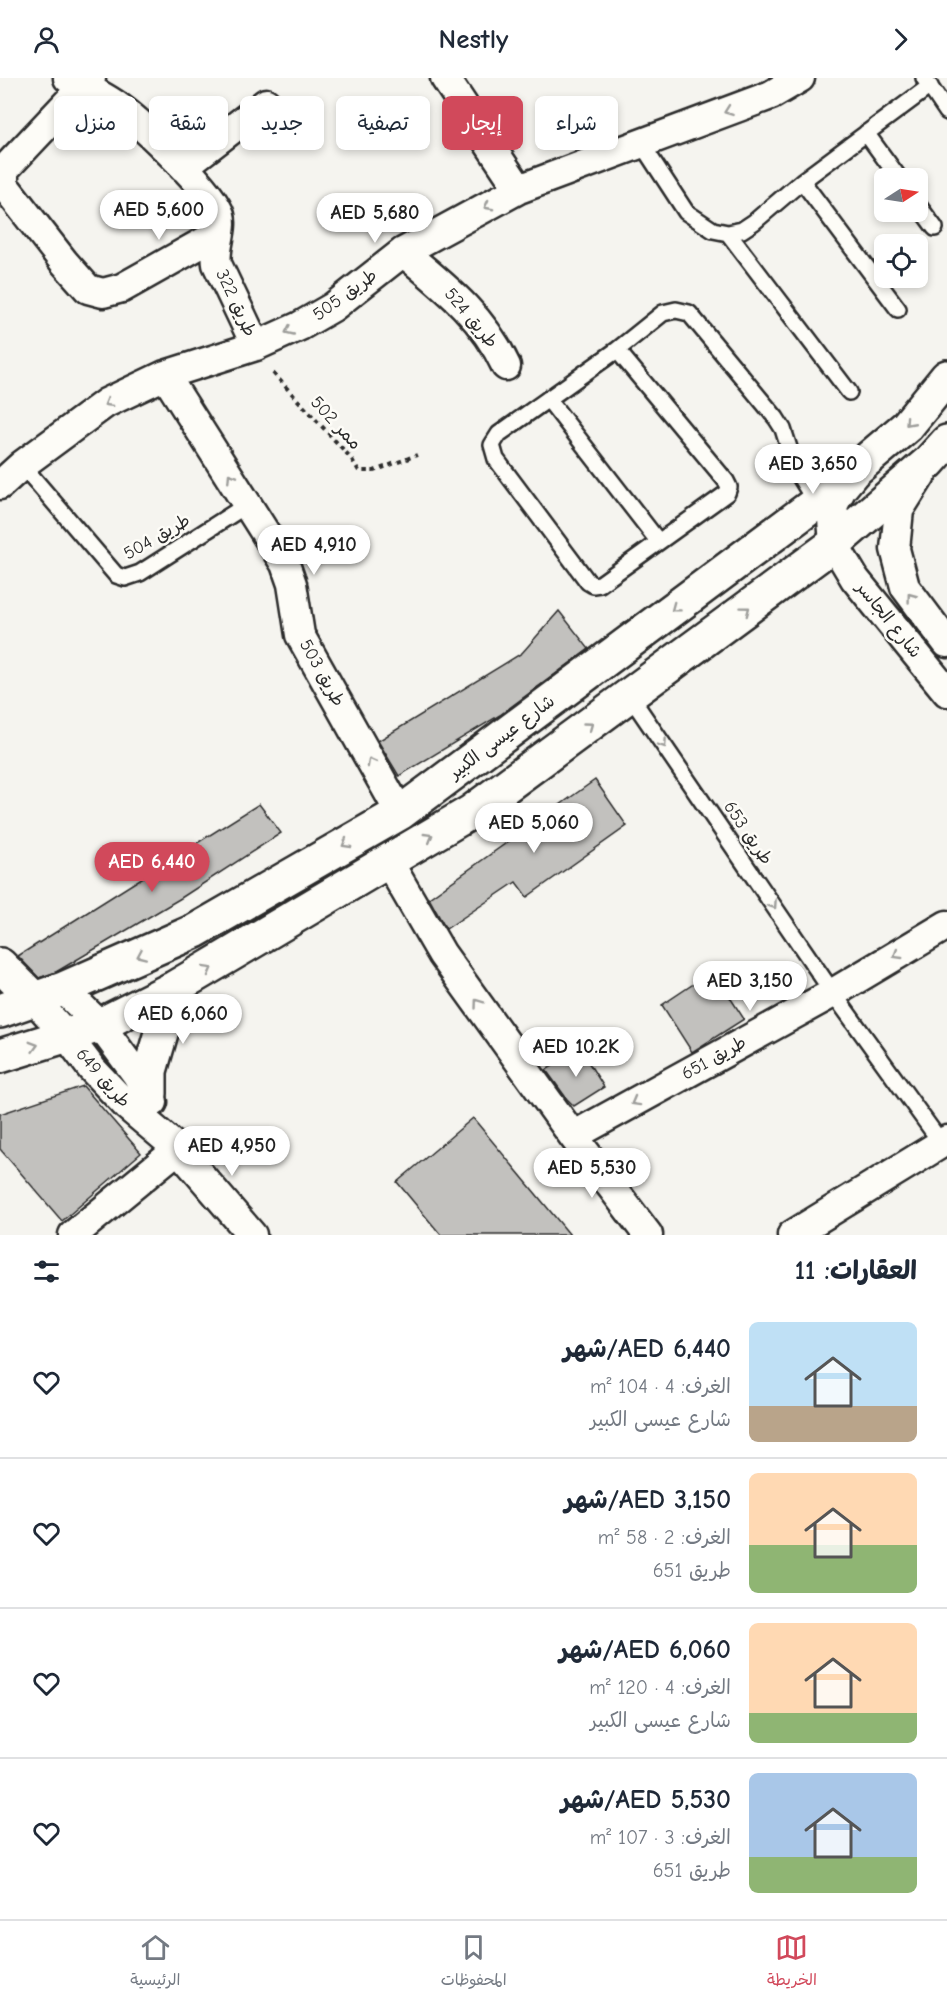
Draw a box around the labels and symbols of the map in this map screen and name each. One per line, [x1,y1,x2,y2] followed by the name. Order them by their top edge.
[723,104,734,116] one-way arrow
[874,168,928,222] north arrow
[90,190,228,241] pin: AED 5,600
[306,193,444,244] pin: AED 5,680
[484,199,495,210] one-way arrow
[309,265,381,325] street label: طريق 505
[211,266,261,340] street label: طريق 322
[440,284,502,352] street label: طريق 524
[284,324,295,336] one-way arrow
[306,392,366,454] street label: ممر 502
[104,396,114,407] one-way arrow
[906,415,917,426] one-way arrow
[744,444,882,495] pin: AED 3,650
[226,473,238,483] one-way arrow
[120,510,194,564] street label: طريق 504
[245,525,383,576] pin: AED 4,910
[850,576,926,663] street label: شارع الجاسر
[908,592,919,603] one-way arrow
[670,601,681,612] one-way arrow
[740,606,751,617] one-way arrow
[295,636,349,710] street label: طريق 503
[444,691,559,785] street label: شارع عيسى الكبير
[583,722,594,733] one-way arrow
[656,738,667,749] one-way arrow
[367,758,378,768] one-way arrow
[719,797,777,869] street label: طريق 653
[465,803,603,854] pin: AED 5,060
[423,832,433,844] one-way arrow
[342,837,352,848] one-way arrow
[83,842,221,893] pin: AED 6,440
[766,899,777,910] one-way arrow
[137,947,148,959] one-way arrow
[893,947,903,959] one-way arrow
[681,961,819,1012] pin: AED 3,150
[202,966,212,977] one-way arrow
[114,994,252,1045] pin: AED 6,060
[474,999,485,1010] one-way arrow
[507,1027,645,1078] pin: AED 10.2K
[678,1032,750,1084] street label: طريق 651
[28,1041,39,1053] one-way arrow
[72,1044,134,1112] street label: طريق 649
[631,1095,641,1106] one-way arrow
[163,1126,301,1177] pin: AED 4,950
[523,1148,661,1199] pin: AED 5,530

